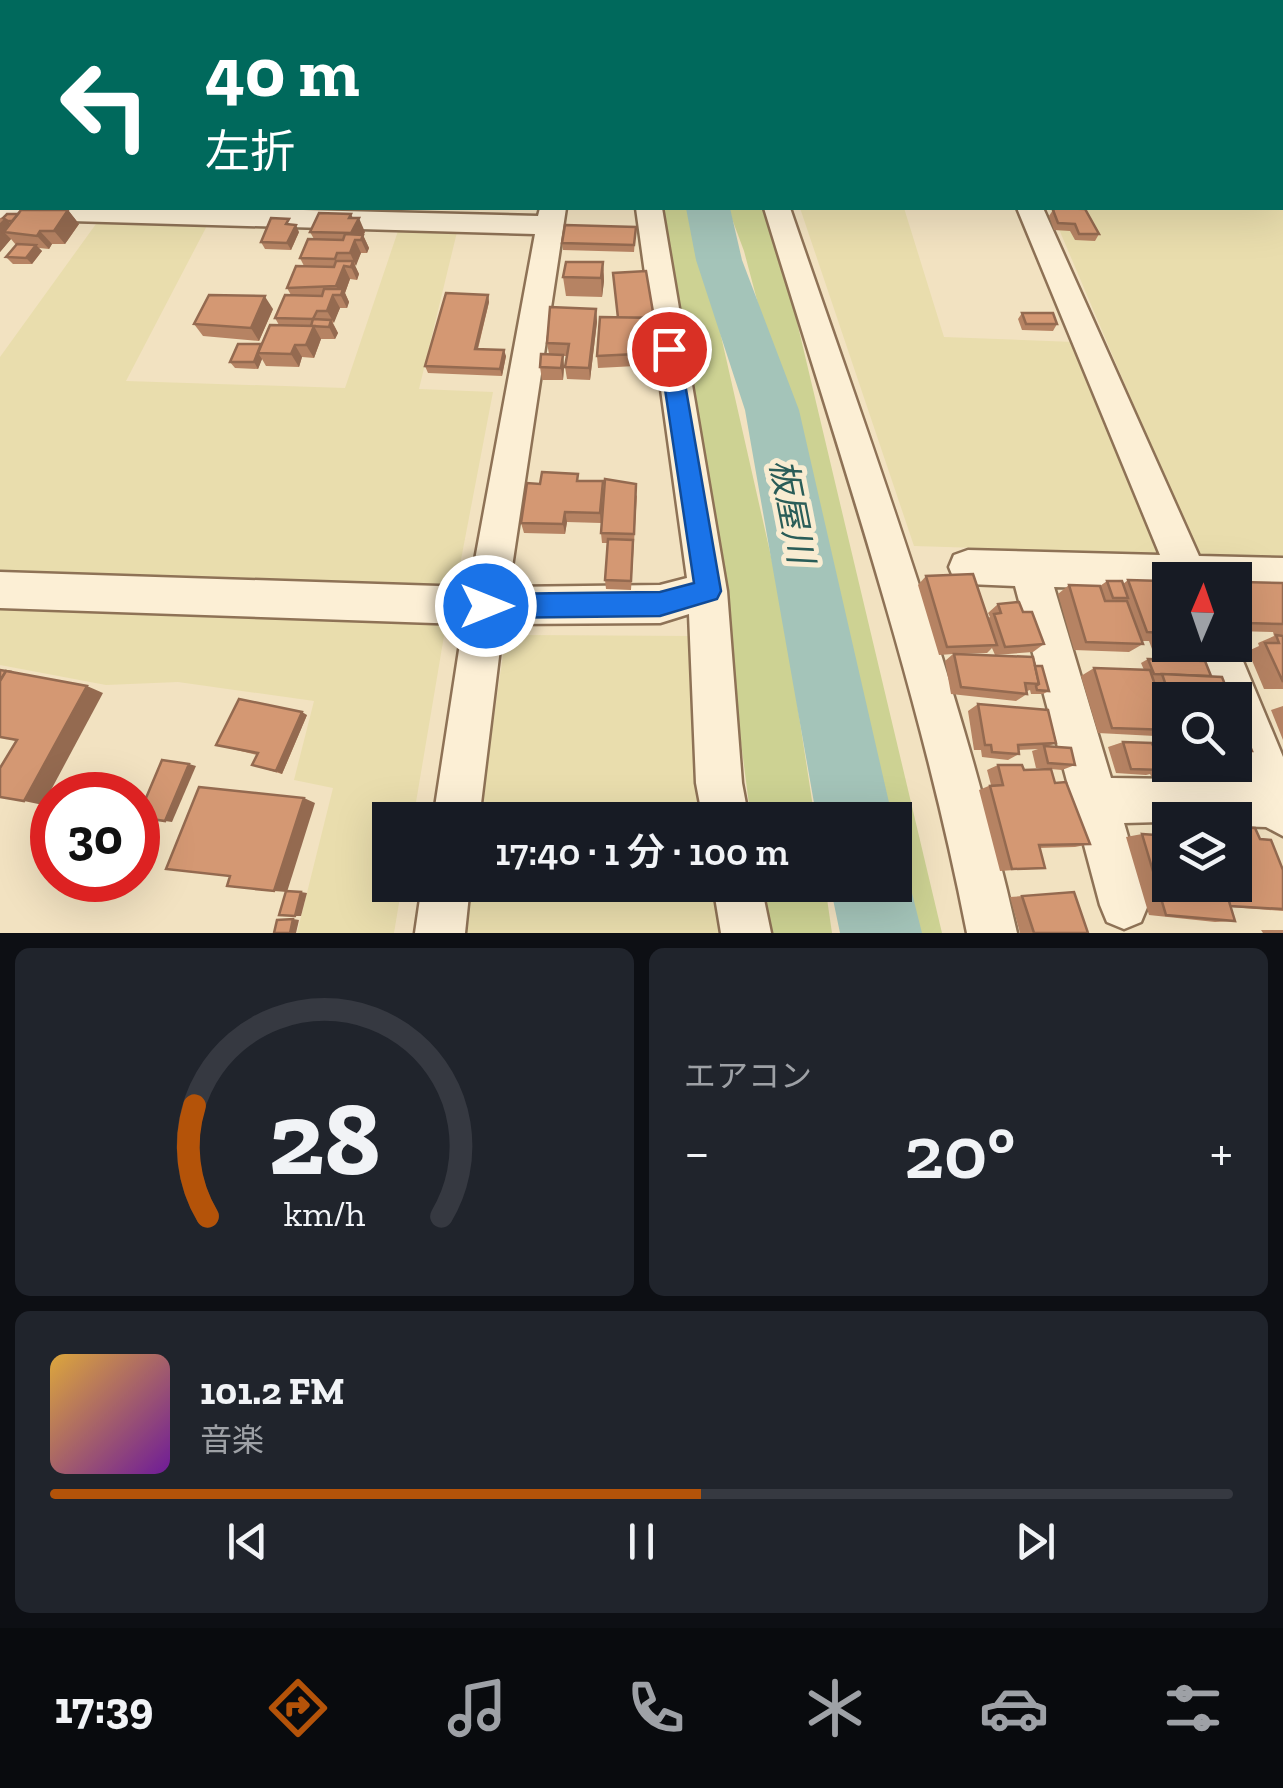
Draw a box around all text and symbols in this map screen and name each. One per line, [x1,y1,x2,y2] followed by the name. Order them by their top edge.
[205,30,360,114] text: 40 m
[40,40,170,170] icon: left
[205,125,295,179] text: 左折
[627,307,712,392] pin
[642,322,697,377] icon: arrive
[761,455,823,570] water label: 板屋川
[434,554,538,658] position arrow
[1152,562,1252,662] north arrow
[1152,562,1252,902] map controls
[1152,682,1252,782] button: search
[30,772,160,902] speed limit sign: 30
[1152,802,1252,902] button: layers
[495,829,789,875] text: 17:40 · 1 分 · 100 m
[684,1057,812,1095] text: エアコン
[269,1076,380,1201] text: 28
[904,1107,1015,1197] text: 20°
[684,1119,710,1185] text: −
[1210,1119,1233,1185] text: +
[284,1192,365,1235] text: km/h
[200,1368,345,1414] text: 101.2 FM
[200,1421,264,1459] text: 音楽
[220,1514,275,1569] icon: previous
[614,1514,669,1569] icon: pause
[1008,1514,1063,1569] icon: next
[263,1673,333,1743] icon: directions
[442,1673,512,1743] icon: music
[621,1673,691,1743] icon: phone
[800,1673,870,1743] icon: climate
[979,1673,1049,1743] icon: car
[1158,1673,1228,1743] icon: filters
[55,1681,153,1735] text: 17:39

